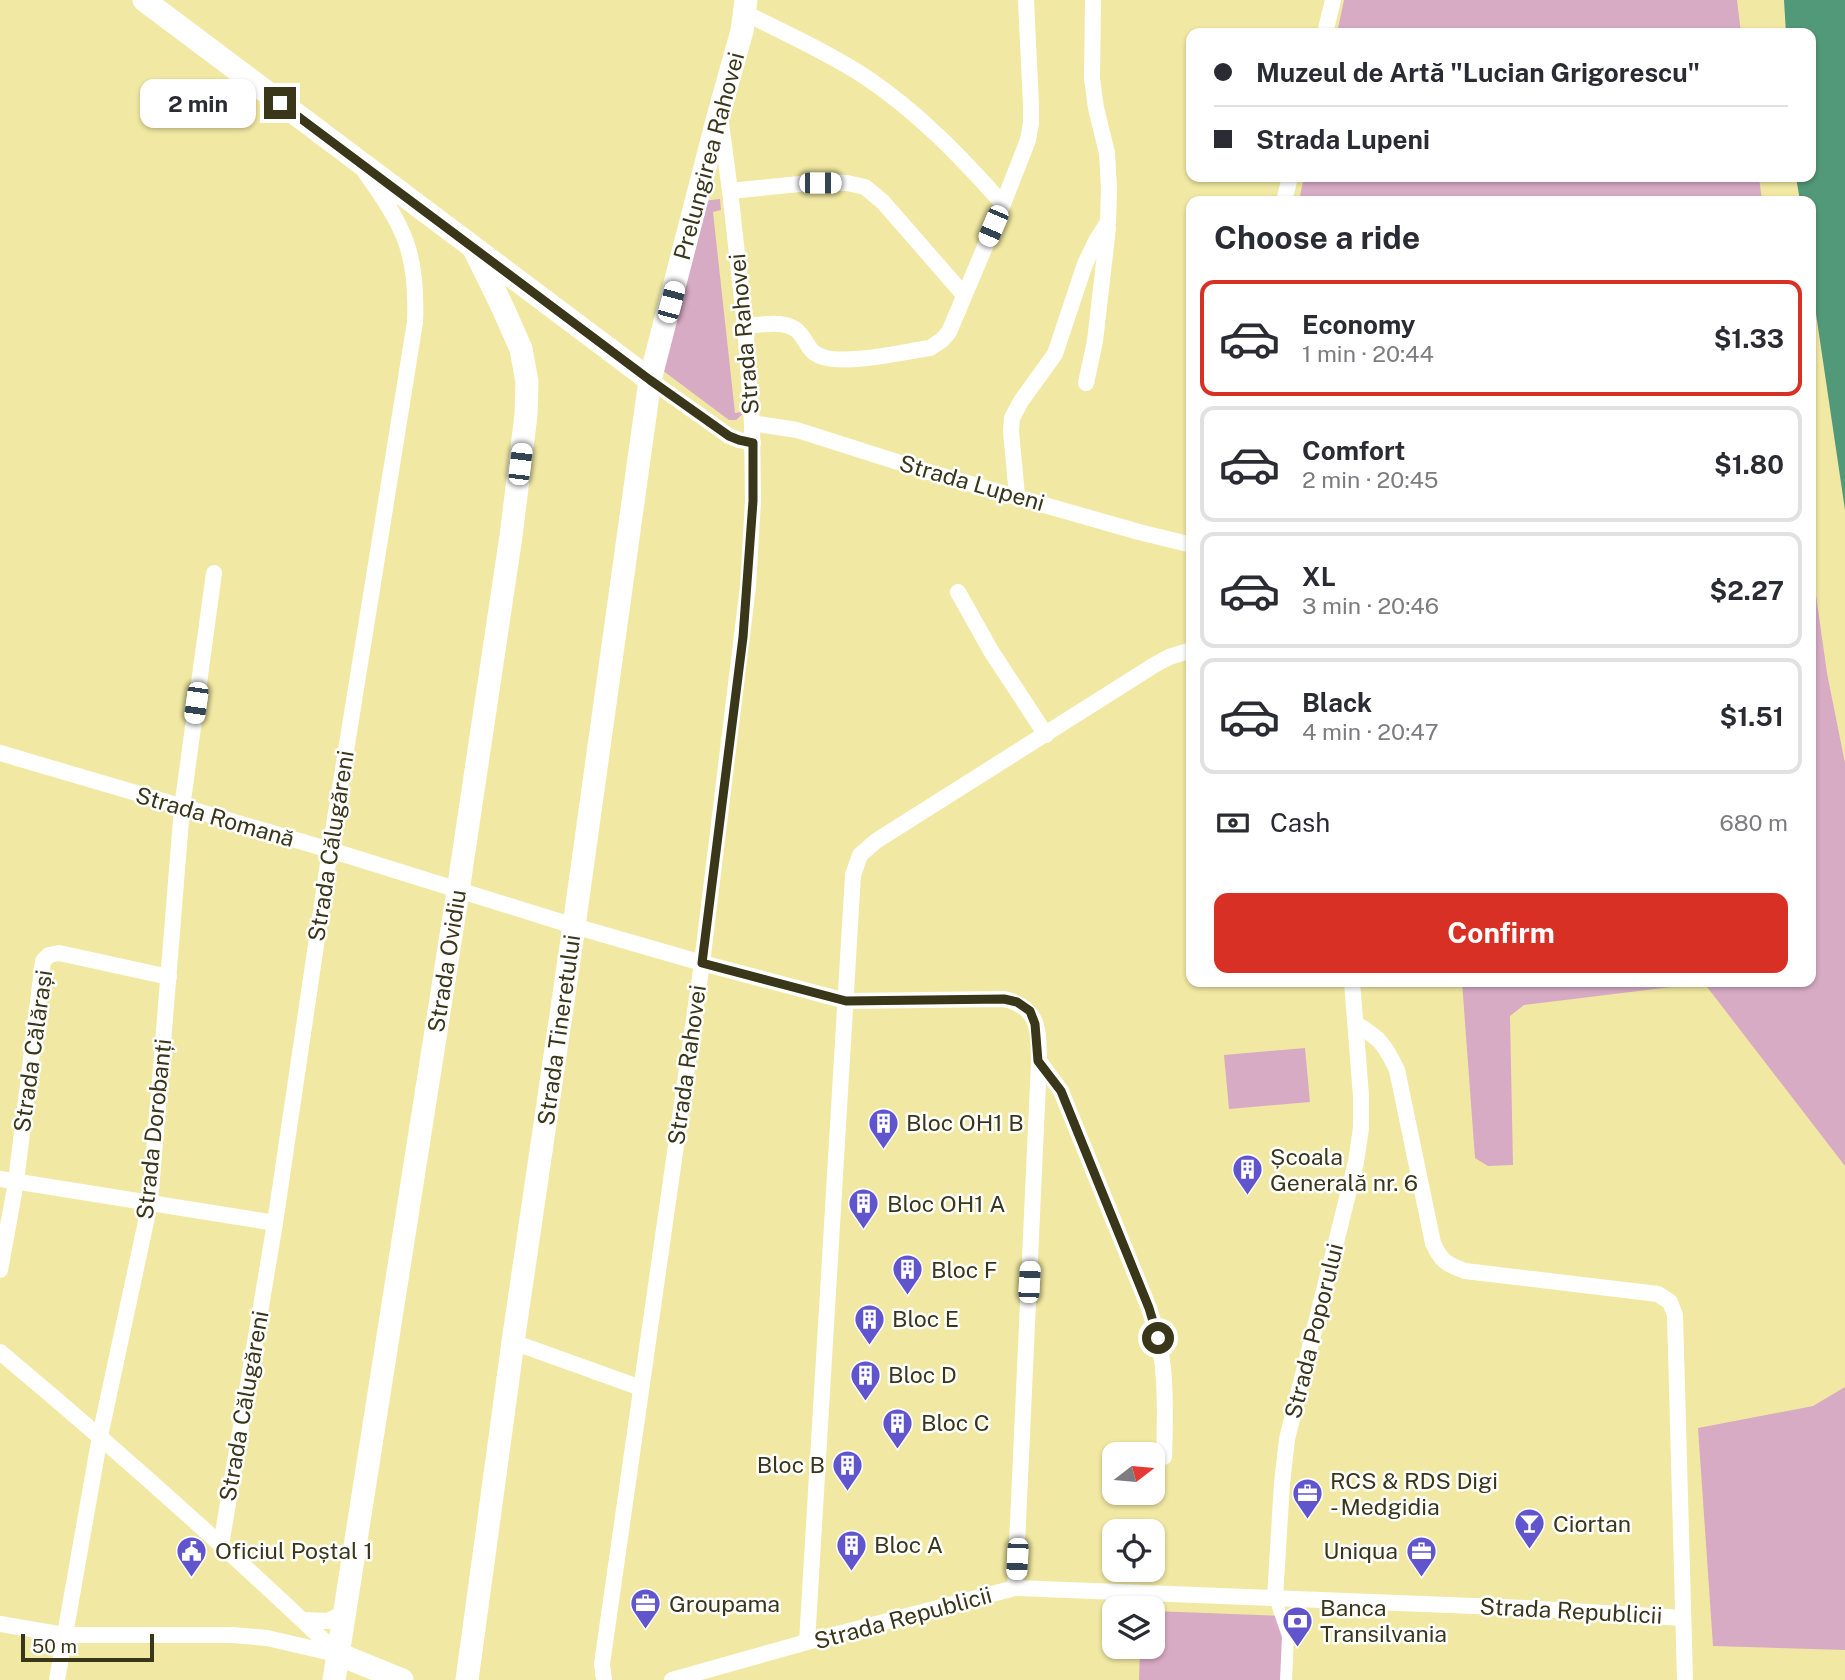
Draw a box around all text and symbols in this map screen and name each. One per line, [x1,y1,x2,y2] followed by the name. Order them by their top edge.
[668,49,749,263] street label: Prelungirea Rahovei
[1256,57,1700,88] text: Muzeul de Artă "Lucian Grigorescu"
[140,78,256,128] callout: 2 min
[264,87,296,119] route end
[168,90,228,117] text: 2 min
[1256,124,1430,155] text: Strada Lupeni
[800,173,842,194] car
[976,203,1011,249] car
[1214,219,1420,256] text: Choose a ride
[723,252,764,416] street label: Strada Rahovei
[656,279,687,325] car
[1218,307,1281,370] icon: car
[1302,309,1415,340] text: Economy
[1714,323,1784,354] text: $1.33
[1302,340,1434,367] text: 1 min · 20:44
[1218,433,1281,496] icon: car
[1302,435,1405,466] text: Comfort
[508,442,533,486] car
[896,449,1048,516] street label: Strada Lupeni
[1714,449,1784,480] text: $1.80
[1302,466,1438,493] text: 2 min · 20:45
[1218,559,1281,622] icon: car
[1302,561,1336,592] text: XL
[1709,575,1784,606] text: $2.27
[1302,592,1439,619] text: 3 min · 20:46
[183,681,210,725] car
[1218,685,1281,748] icon: car
[1302,687,1372,718] text: Black
[1719,701,1784,732] text: $1.51
[1302,718,1438,745] text: 4 min · 20:47
[302,748,359,943] street label: Strada Călugăreni
[133,781,298,852] street label: Strada Romană
[1214,804,1252,842] icon: cash
[1270,807,1330,838] text: Cash
[1720,809,1788,836] text: 680 m
[422,888,471,1034] street label: Strada Ovidiu
[1214,893,1788,973] button: Confirm
[532,933,585,1127] street label: Strada Tineretului
[8,968,57,1134] street label: Strada Călărași
[662,983,711,1147] street label: Strada Rahovei
[131,1037,176,1221] street label: Strada Dorobanți
[866,1106,900,1150] building icon: Bloc OH1 B
[906,1109,1024,1136] place label: Bloc OH1 B
[1270,1143,1418,1196] place label: Școala Generală nr. 6
[1230,1153,1264,1197] building icon: Școala Generală nr. 6
[847,1187,881,1231] building icon: Bloc OH1 A
[887,1190,1006,1217] place label: Bloc OH1 A
[1279,1240,1348,1421] street label: Strada Poporului
[891,1253,925,1297] building icon: Bloc F
[931,1256,997,1283] place label: Bloc F
[1018,1260,1041,1304] car
[852,1302,886,1346] building icon: Bloc E
[892,1305,959,1332] place label: Bloc E
[213,1309,274,1503] street label: Strada Călugăreni
[1142,1322,1174,1354] route start
[848,1358,882,1402] building icon: Bloc D
[888,1361,957,1388] place label: Bloc D
[881,1406,915,1450] building icon: Bloc C
[921,1409,990,1436] place label: Bloc C
[1102,1442,1166,1505] north arrow
[1102,1442,1165,1659] map controls
[831,1448,865,1492] building icon: Bloc B
[757,1451,825,1478] place label: Bloc B
[1330,1467,1498,1520] place label: RCS & RDS Digi - Medgidia
[1290,1477,1324,1521] office icon: RCS & RDS Digi - Medgidia
[1513,1507,1547,1551] bar icon: Ciortan
[1553,1510,1631,1537] place label: Ciortan
[1102,1519,1165,1582] button: locate
[834,1528,868,1572] building icon: Bloc A
[874,1531,943,1558] place label: Bloc A
[175,1534,209,1578] public building icon: Oficiul Poștal 1
[1404,1534,1438,1578] office icon: Uniqua
[215,1537,373,1564] place label: Oficiul Poștal 1
[1006,1537,1029,1581] car
[1323,1537,1398,1564] place label: Uniqua
[811,1581,995,1654] street label: Strada Republicii
[629,1587,663,1631] office icon: Groupama
[669,1590,780,1617] place label: Groupama
[1479,1592,1663,1629] street label: Strada Republicii
[1320,1594,1447,1647] place label: Banca Transilvania
[1102,1596,1165,1659] button: layers
[1280,1604,1314,1648] bank icon: Banca Transilvania
[21,1631,154,1663] scale bar
[32,1635,77,1657] text: 50 m

